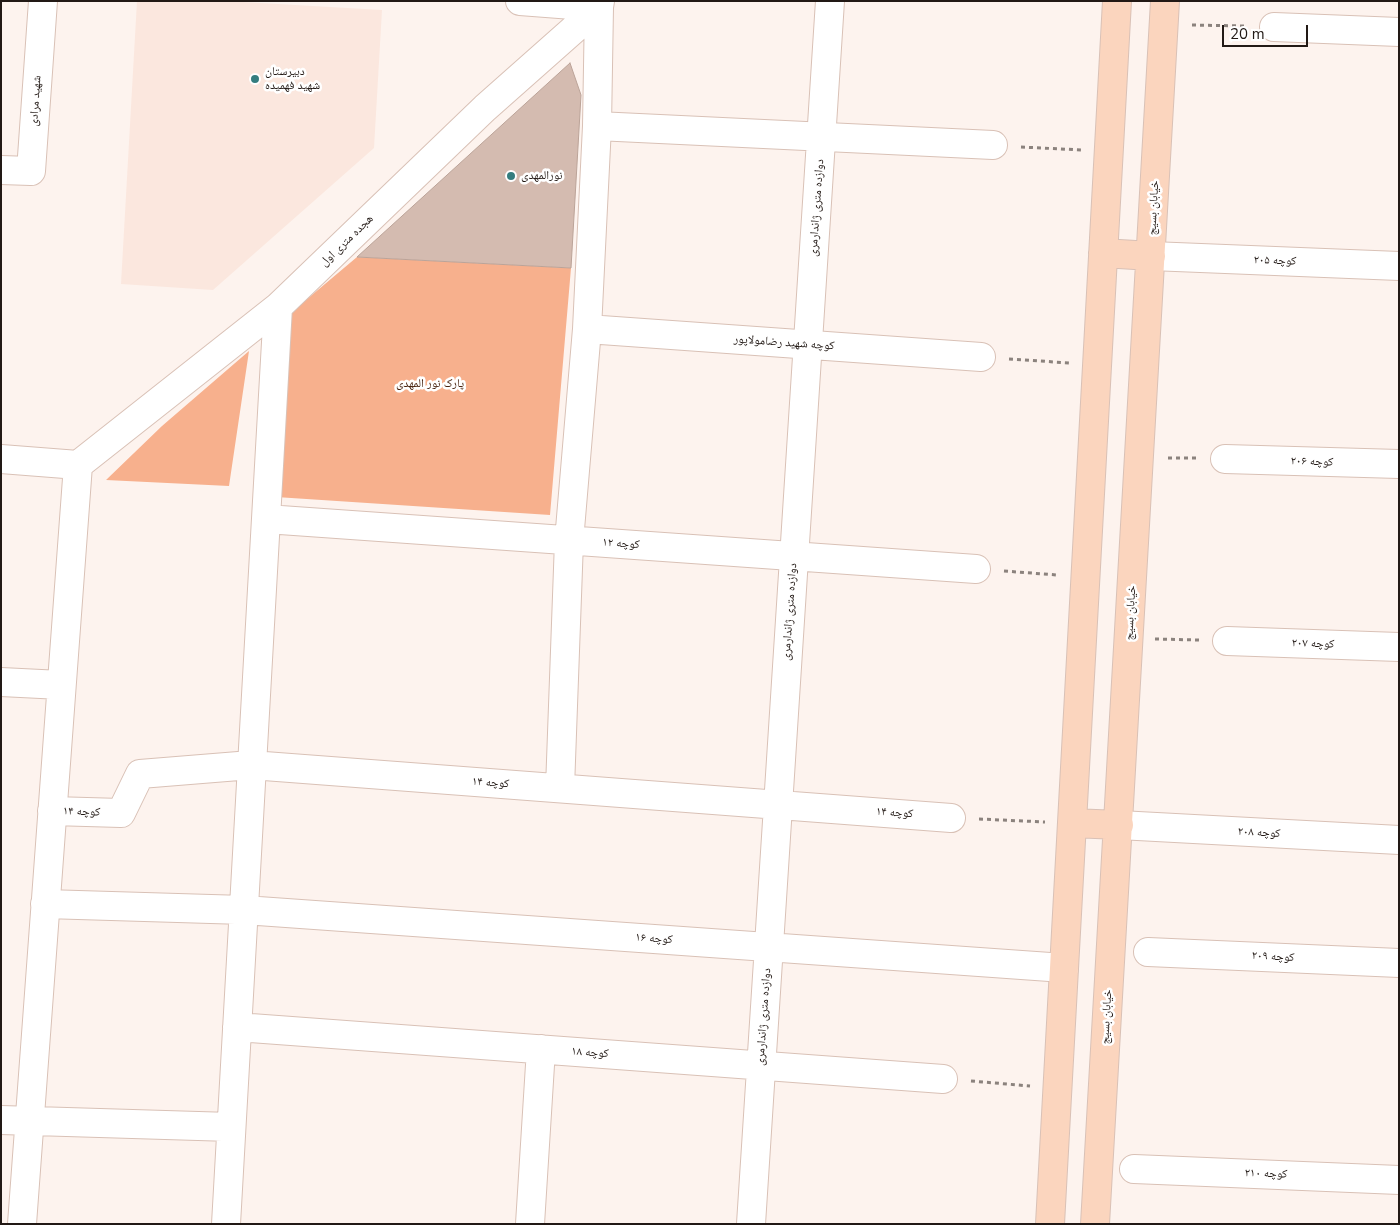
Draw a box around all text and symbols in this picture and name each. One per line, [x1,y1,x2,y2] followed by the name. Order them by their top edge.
[1225,15,1311,47] scale bar
[1230,24,1265,44] text: 20 m
[265,65,320,93] place label: دبیرستان شهید فهمیده
[249,73,261,85] marker: دبیرستان شهید فهمیده
[27,75,45,127] street label: شهید مرادی
[806,159,828,257] street label: دوازده متری ژاندارمری
[521,169,563,183] place label: نورالمهدی
[505,170,517,182] marker: نورالمهدی
[1145,180,1163,236] street label: خیابان بسیج
[317,212,377,270] street label: هجده متری اول
[1253,253,1297,269] street label: ۲۰۵ کوچه
[733,332,835,354] street label: کوچه شهید رضامولاپور
[396,377,464,391] park label: پارک نور المهدی
[1290,454,1334,470] street label: ۲۰۶ کوچه
[602,536,640,552] street label: ۱۲ کوچه
[779,563,801,661] street label: دوازده متری ژاندارمری
[1122,585,1140,641] street label: خیابان بسیج
[1291,636,1335,652] street label: ۲۰۷ کوچه
[468,774,510,792] street label: ‍‍ ۱۴ کوچه
[59,804,101,820] street label: ‍‍ ۱۴ کوچه
[872,804,914,822] street label: ‍‍ ۱۴ کوچه
[1237,825,1281,841] street label: ۲۰۸ کوچه
[635,931,673,947] street label: ۱۶ کوچه
[1251,949,1295,965] street label: ۲۰۹ کوچه
[753,968,775,1066] street label: دوازده متری ژاندارمری
[1098,989,1116,1045] street label: خیابان بسیج
[571,1045,609,1061] street label: ۱۸ کوچه
[1244,1166,1288,1182] street label: ۲۱۰ کوچه

